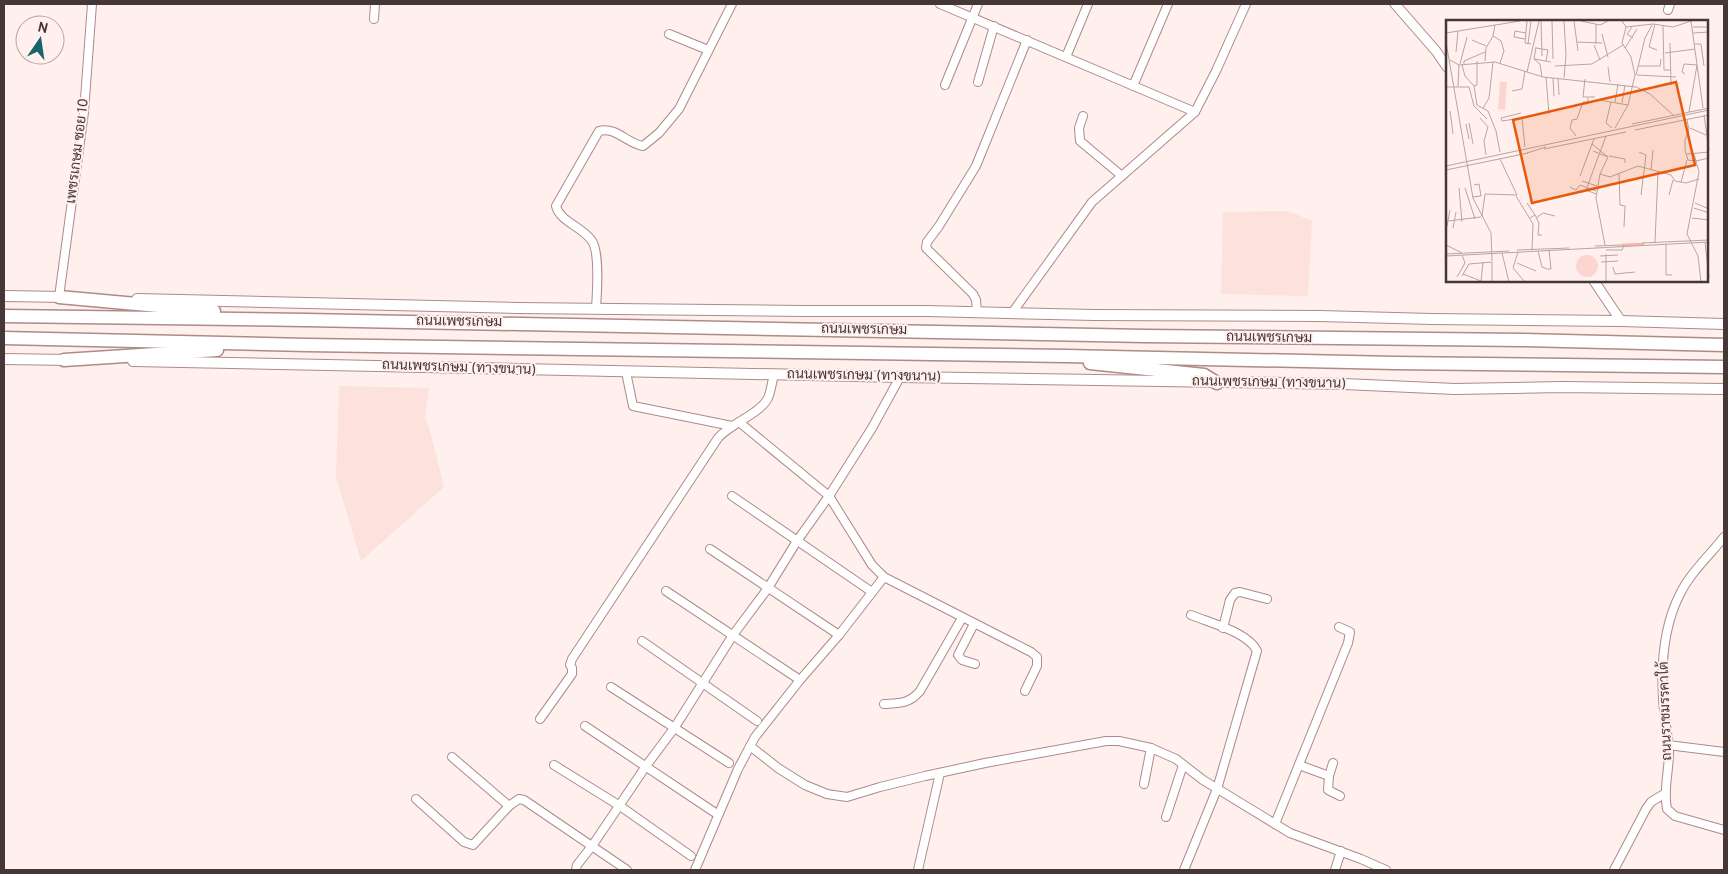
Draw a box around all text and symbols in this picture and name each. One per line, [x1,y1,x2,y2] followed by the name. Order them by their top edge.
[15,15,65,65] north arrow
[36,19,49,38] text: N
[1446,20,1708,282] inset map
[63,97,93,205] street label: เพชรเกษม ซอย 10
[416,313,502,331] street label: ถนนเพชรเกษม
[821,321,907,339] street label: ถนนเพชรเกษม
[1226,329,1312,347] street label: ถนนเพชรเกษม
[382,357,536,379] street label: ถนนเพชรเกษม (ทางขนาน)
[787,366,941,386] street label: ถนนเพชรเกษม (ทางขนาน)
[1192,373,1346,393] street label: ถนนเพชรเกษม (ทางขนาน)
[1654,660,1676,761] street label: ถนนราชมรรคาใต้

